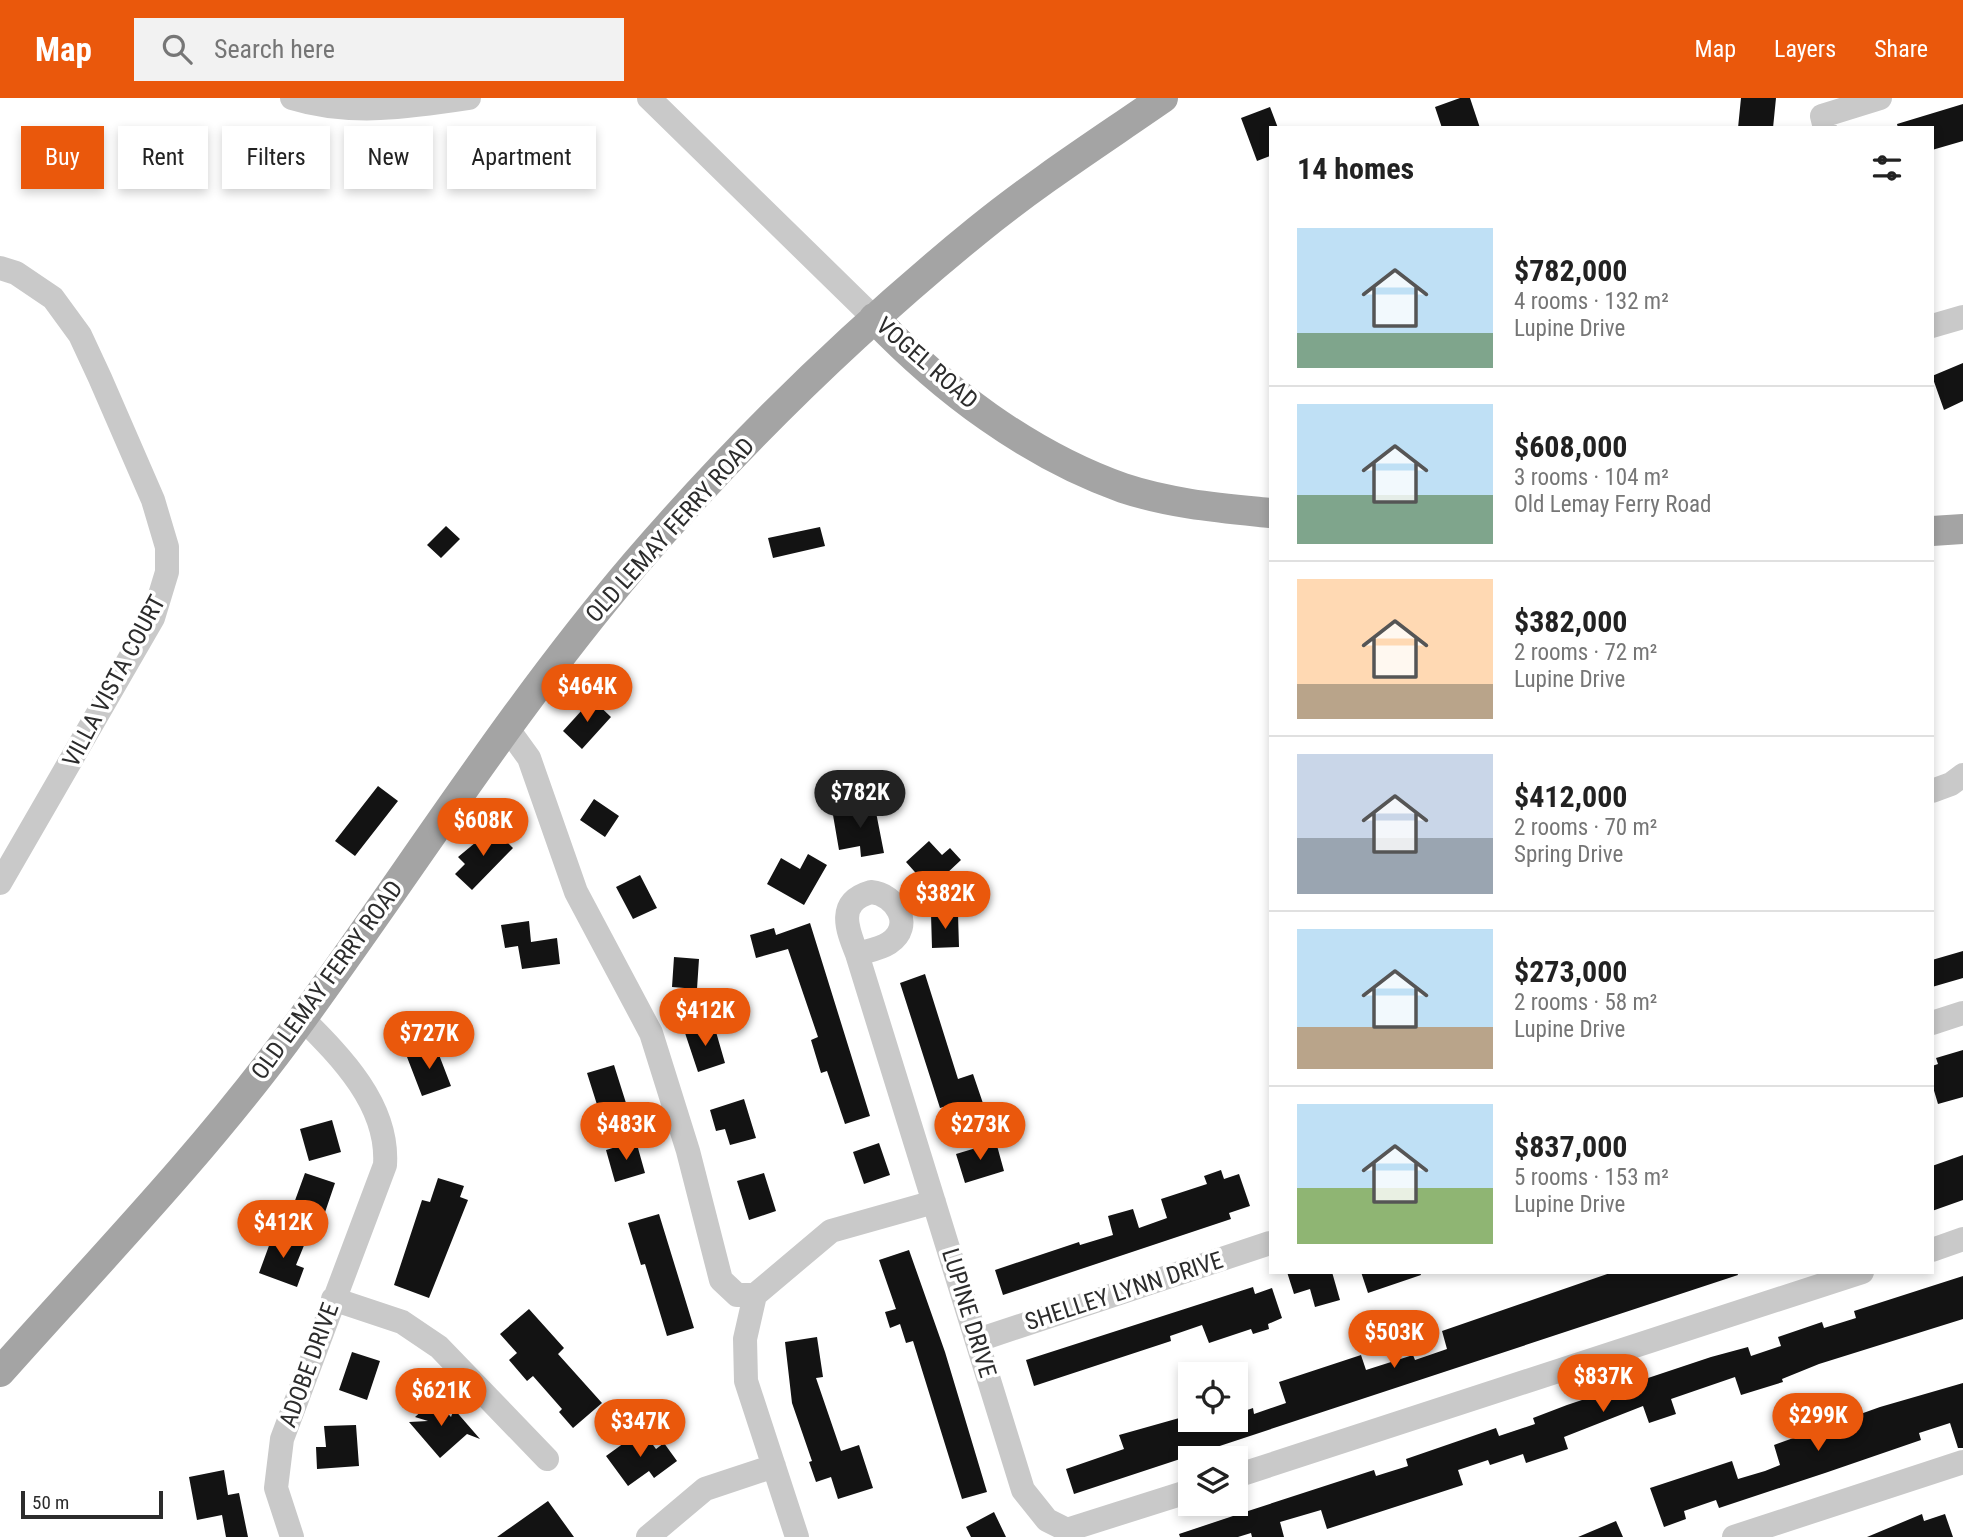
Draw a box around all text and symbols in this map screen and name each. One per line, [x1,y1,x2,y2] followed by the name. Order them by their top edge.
[134,18,624,81] search box
[35,30,92,69] text: Map
[158,30,196,68] icon: search
[214,34,335,64] text: Search here
[1695,35,1736,63] text: Map
[1774,35,1836,63] text: Layers
[1874,35,1928,63] text: Share
[21,126,104,189] chip: Buy
[118,126,208,189] chip: Rent
[222,126,330,189] chip: Filters
[344,126,433,189] chip: New
[447,126,596,189] chip: Apartment
[1868,149,1906,187] icon: filters
[1297,151,1414,186] text: 14 homes
[1514,253,1627,288] text: $782,000
[1353,256,1437,340] icon: home
[1514,288,1669,315] text: 4 rooms · 132 m²
[871,311,983,415] street label: VOGEL ROAD
[1514,315,1625,342] text: Lupine Drive
[1514,429,1627,464] text: $608,000
[580,432,760,628] street label: OLD LEMAY FERRY ROAD
[1353,432,1437,516] icon: home
[1514,464,1669,491] text: 3 rooms · 104 m²
[1514,491,1711,518] text: Old Lemay Ferry Road
[57,590,171,772] street label: VILLA VISTA COURT
[1514,604,1627,639] text: $382,000
[1353,607,1437,691] icon: home
[1514,639,1657,666] text: 2 rooms · 72 m²
[538,664,636,724] pin: $464K
[1514,666,1625,693] text: Lupine Drive
[557,673,617,700] text: $464K
[811,770,909,830] pin: $782K
[830,779,890,806] text: $782K
[1514,779,1627,814] text: $412,000
[1353,782,1437,866] icon: home
[434,798,532,858] pin: $608K
[453,807,513,834] text: $608K
[1514,814,1657,841] text: 2 rooms · 70 m²
[1514,841,1623,868] text: Spring Drive
[896,872,994,931] pin: $382K
[246,875,408,1085] street label: OLD LEMAY FERRY ROAD
[915,880,975,907] text: $382K
[1514,954,1627,989] text: $273,000
[1353,957,1437,1041] icon: home
[656,988,754,1048] pin: $412K
[1514,989,1657,1016] text: 2 rooms · 58 m²
[675,997,735,1024] text: $412K
[380,1012,478,1071] pin: $727K
[1514,1016,1625,1043] text: Lupine Drive
[399,1020,459,1047] text: $727K
[577,1102,675,1162] pin: $483K
[931,1102,1029,1162] pin: $273K
[596,1111,656,1138] text: $483K
[950,1111,1010,1138] text: $273K
[1514,1129,1627,1164] text: $837,000
[1353,1132,1437,1216] icon: home
[1514,1164,1669,1191] text: 5 rooms · 153 m²
[1514,1191,1625,1218] text: Lupine Drive
[234,1200,332,1260] pin: $412K
[253,1209,313,1236] text: $412K
[936,1245,1002,1381] street label: LUPINE DRIVE
[1022,1246,1227,1336] street label: SHELLEY LYNN DRIVE
[274,1299,344,1431] street label: ADOBE DRIVE
[1345,1310,1443,1370] pin: $503K
[1364,1319,1424,1346] text: $503K
[1554,1354,1652,1414] pin: $837K
[1178,1362,1248,1516] map controls
[1178,1362,1248,1432] button: locate
[1573,1363,1633,1390] text: $837K
[392,1368,490,1428] pin: $621K
[411,1377,471,1404] text: $621K
[1769,1394,1867,1453] pin: $299K
[591,1400,689,1459] pin: $347K
[1788,1402,1848,1429] text: $299K
[610,1408,670,1435] text: $347K
[1178,1446,1248,1516] button: layers
[21,1488,163,1520] scale bar
[32,1491,69,1514] text: 50 m

